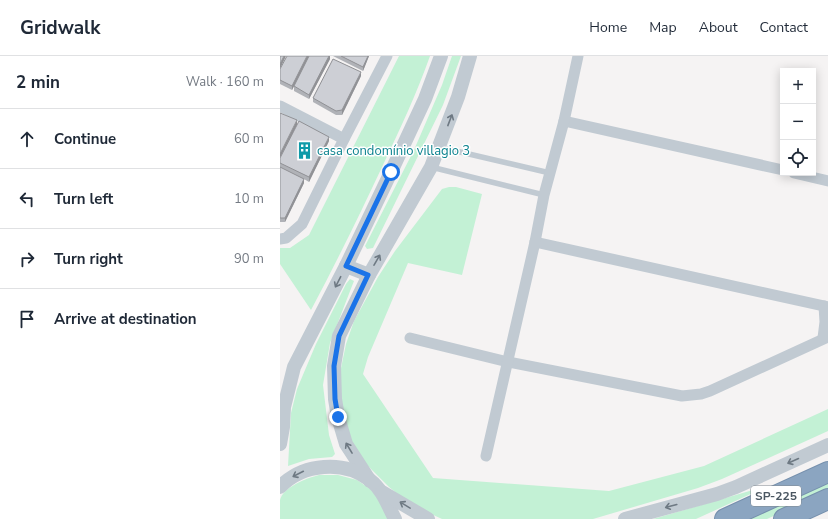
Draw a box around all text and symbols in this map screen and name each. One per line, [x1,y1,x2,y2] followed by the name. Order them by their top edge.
[20,15,100,41] text: Gridwalk
[589,18,627,37] text: Home
[649,18,677,37] text: Map
[699,18,738,37] text: About
[760,18,808,37] text: Contact
[780,68,816,176] map controls
[780,68,816,104] button: +
[16,71,60,94] text: 2 min
[186,73,264,91] text: Walk · 160 m
[780,104,816,140] button: −
[446,114,454,126] one-way arrow
[16,128,38,150] icon: ahead
[54,129,116,149] text: Continue
[234,130,264,148] text: 60 m
[780,140,816,176] button: locate
[294,141,314,161] building icon: casa condomínio villagio 3
[317,142,470,160] place label: casa condomínio villagio 3
[382,163,400,181] route start
[16,188,38,210] icon: left
[54,189,113,209] text: Turn left
[234,190,264,208] text: 10 m
[16,248,38,270] icon: right
[54,249,123,269] text: Turn right
[234,250,264,268] text: 90 m
[374,254,382,266] one-way arrow
[334,276,341,288] one-way arrow
[16,308,38,330] icon: arrive
[54,309,197,329] text: Arrive at destination
[329,408,347,426] route end
[345,442,353,454] one-way arrow
[787,458,799,466] one-way arrow
[292,471,304,479] one-way arrow
[751,486,801,506] road number: SP-225
[399,501,411,509] one-way arrow
[665,503,678,511] one-way arrow

